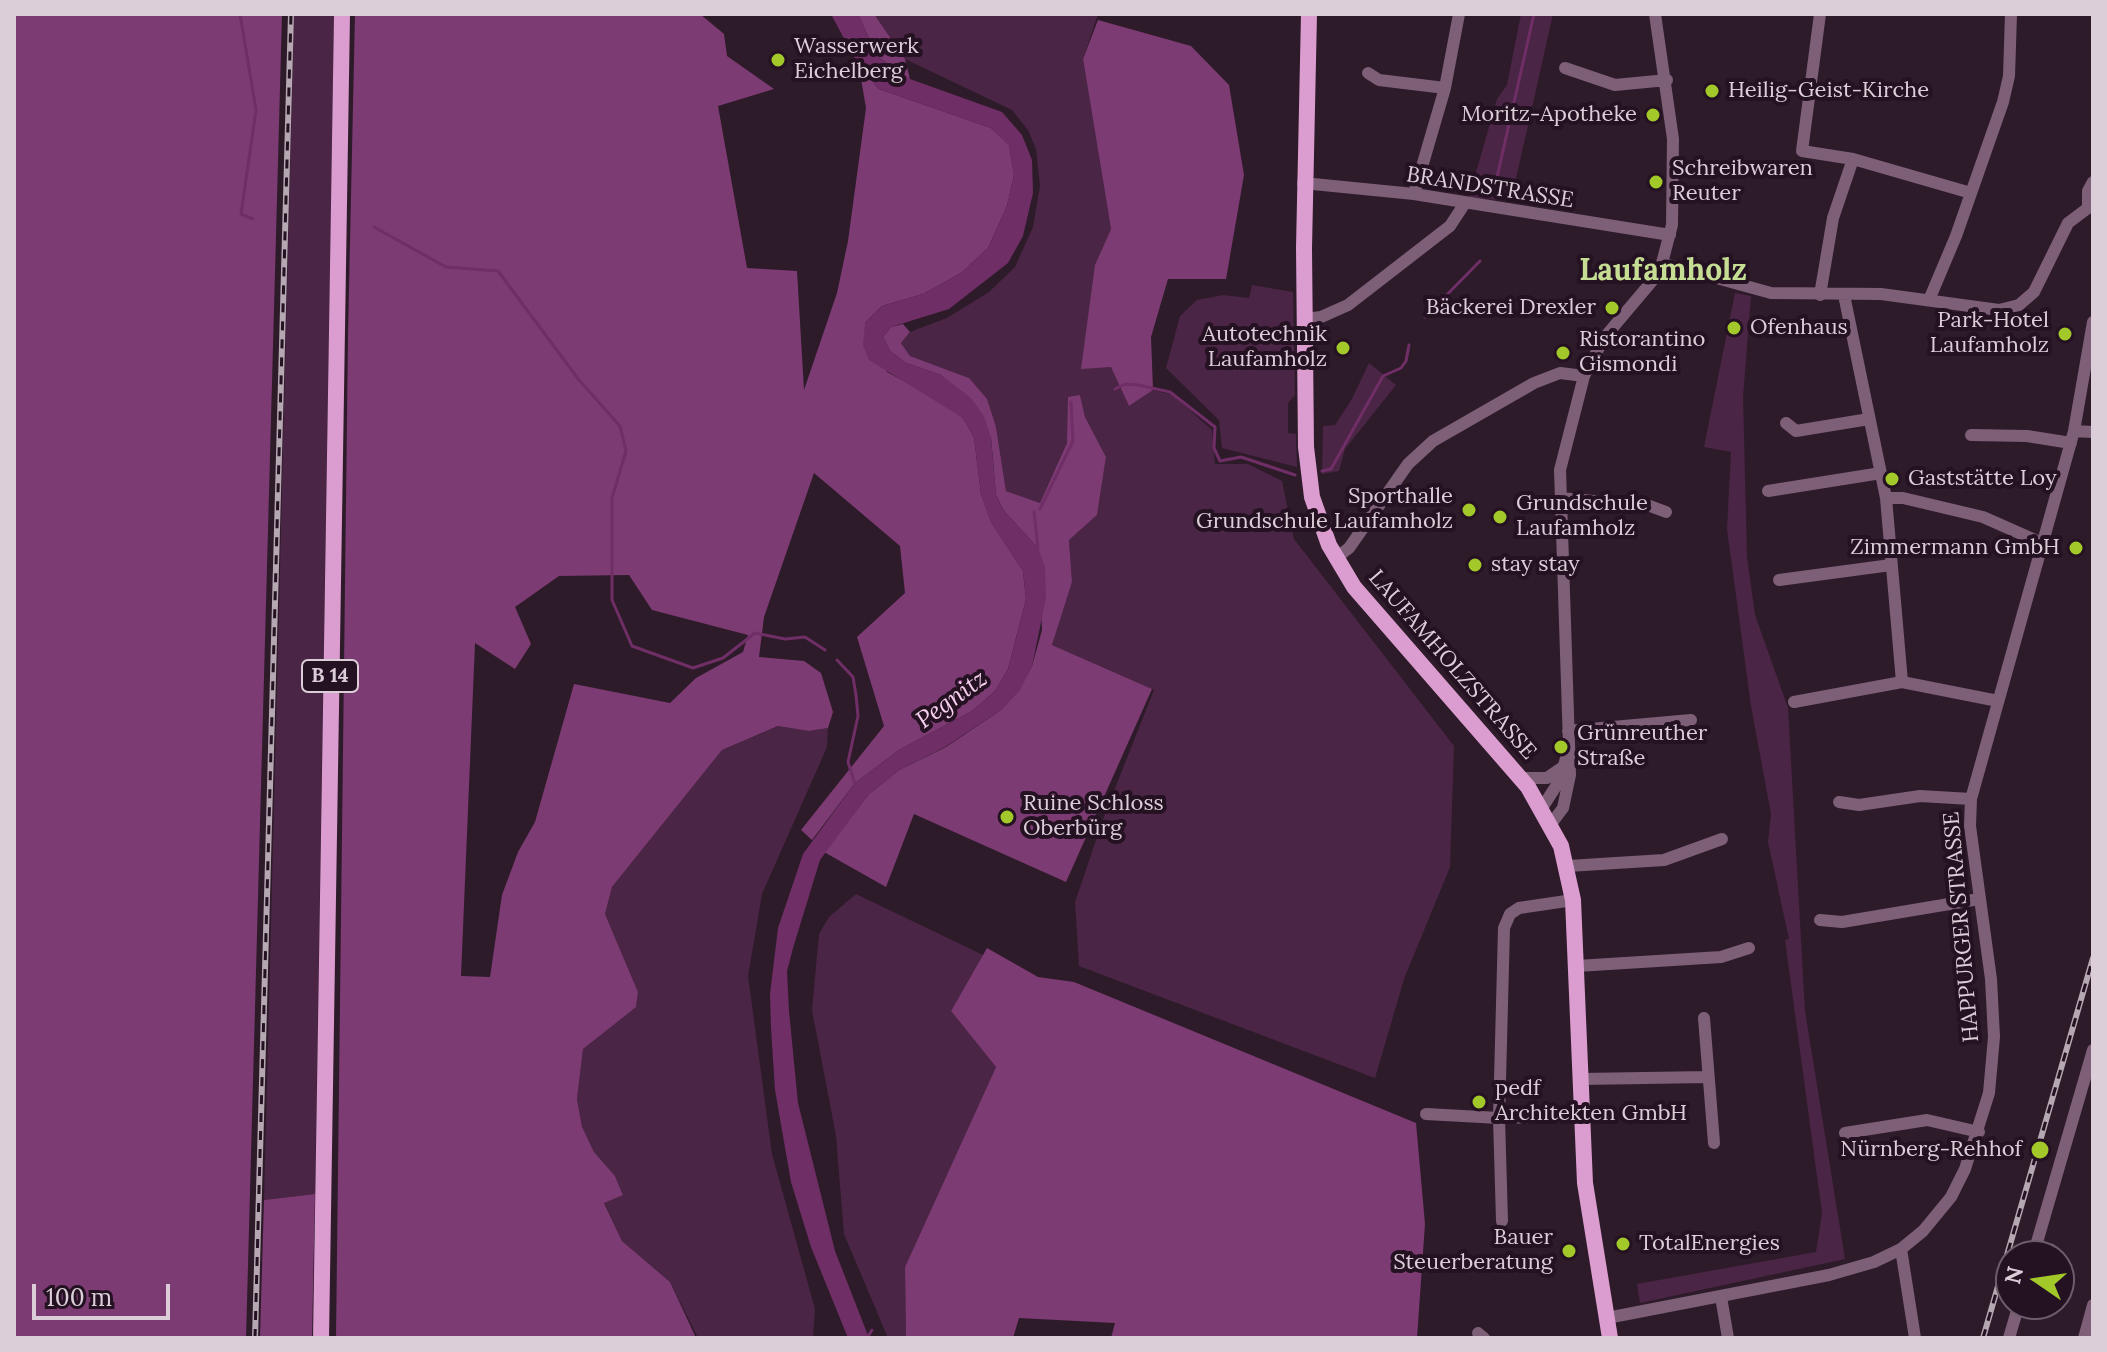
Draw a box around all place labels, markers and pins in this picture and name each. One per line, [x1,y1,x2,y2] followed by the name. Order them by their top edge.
[794,34,919,86] place label: Wasserwerk Eichelberg
[769,51,787,69] marker: Wasserwerk Eichelberg
[1728,78,1929,104] place label: Heilig-Geist-Kirche
[1703,82,1721,100] marker: Heilig-Geist-Kirche
[1461,102,1637,128] place label: Moritz-Apotheke
[1644,106,1662,124] marker: Moritz-Apotheke
[1672,156,1813,208] place label: Schreibwaren Reuter
[1647,173,1665,191] marker: Schreibwaren Reuter
[1426,295,1596,321] place label: Bäckerei Drexler
[1603,299,1621,317] marker: Bäckerei Drexler
[1930,308,2049,360] place label: Park-Hotel Laufamholz
[1750,315,1848,341] place label: Ofenhaus
[1725,319,1743,337] marker: Ofenhaus
[1202,322,1327,374] place label: Autotechnik Laufamholz
[2056,325,2074,343] marker: Park-Hotel Laufamholz
[1579,327,1705,378] place label: Ristorantino Gismondi
[1334,339,1352,357] marker: Autotechnik Laufamholz
[1554,344,1572,362] marker: Ristorantino Gismondi
[1908,466,2057,492] place label: Gaststätte Loy
[1883,470,1901,488] marker: Gaststätte Loy
[1196,484,1453,536] place label: Sporthalle Grundschule Laufamholz
[1516,491,1648,542] place label: Grundschule Laufamholz
[1460,501,1478,519] marker: Sporthalle Grundschule Laufamholz
[1491,508,1509,526] marker: Grundschule Laufamholz
[1850,535,2060,561] place label: Zimmermann GmbH
[2067,539,2085,557] marker: Zimmermann GmbH
[1491,552,1580,578] place label: stay stay
[1466,556,1484,574] marker: stay stay
[1577,721,1707,772] place label: Grünreuther Straße
[1552,738,1570,756] marker: Grünreuther Straße
[1023,791,1164,842] place label: Ruine Schloss Oberbürg
[998,808,1016,826] marker: Ruine Schloss Oberbürg
[1495,1076,1687,1128] place label: pedf Architekten GmbH
[1470,1093,1488,1111] marker: pedf Architekten GmbH
[1840,1137,2022,1163] place label: Nürnberg-Rehhof
[2029,1139,2051,1161] marker: Nürnberg-Rehhof
[1393,1225,1553,1276] place label: Bauer Steuerberatung
[1639,1231,1780,1257] place label: TotalEnergies
[1614,1235,1632,1253] marker: TotalEnergies
[1560,1242,1578,1260] marker: Bauer Steuerberatung

